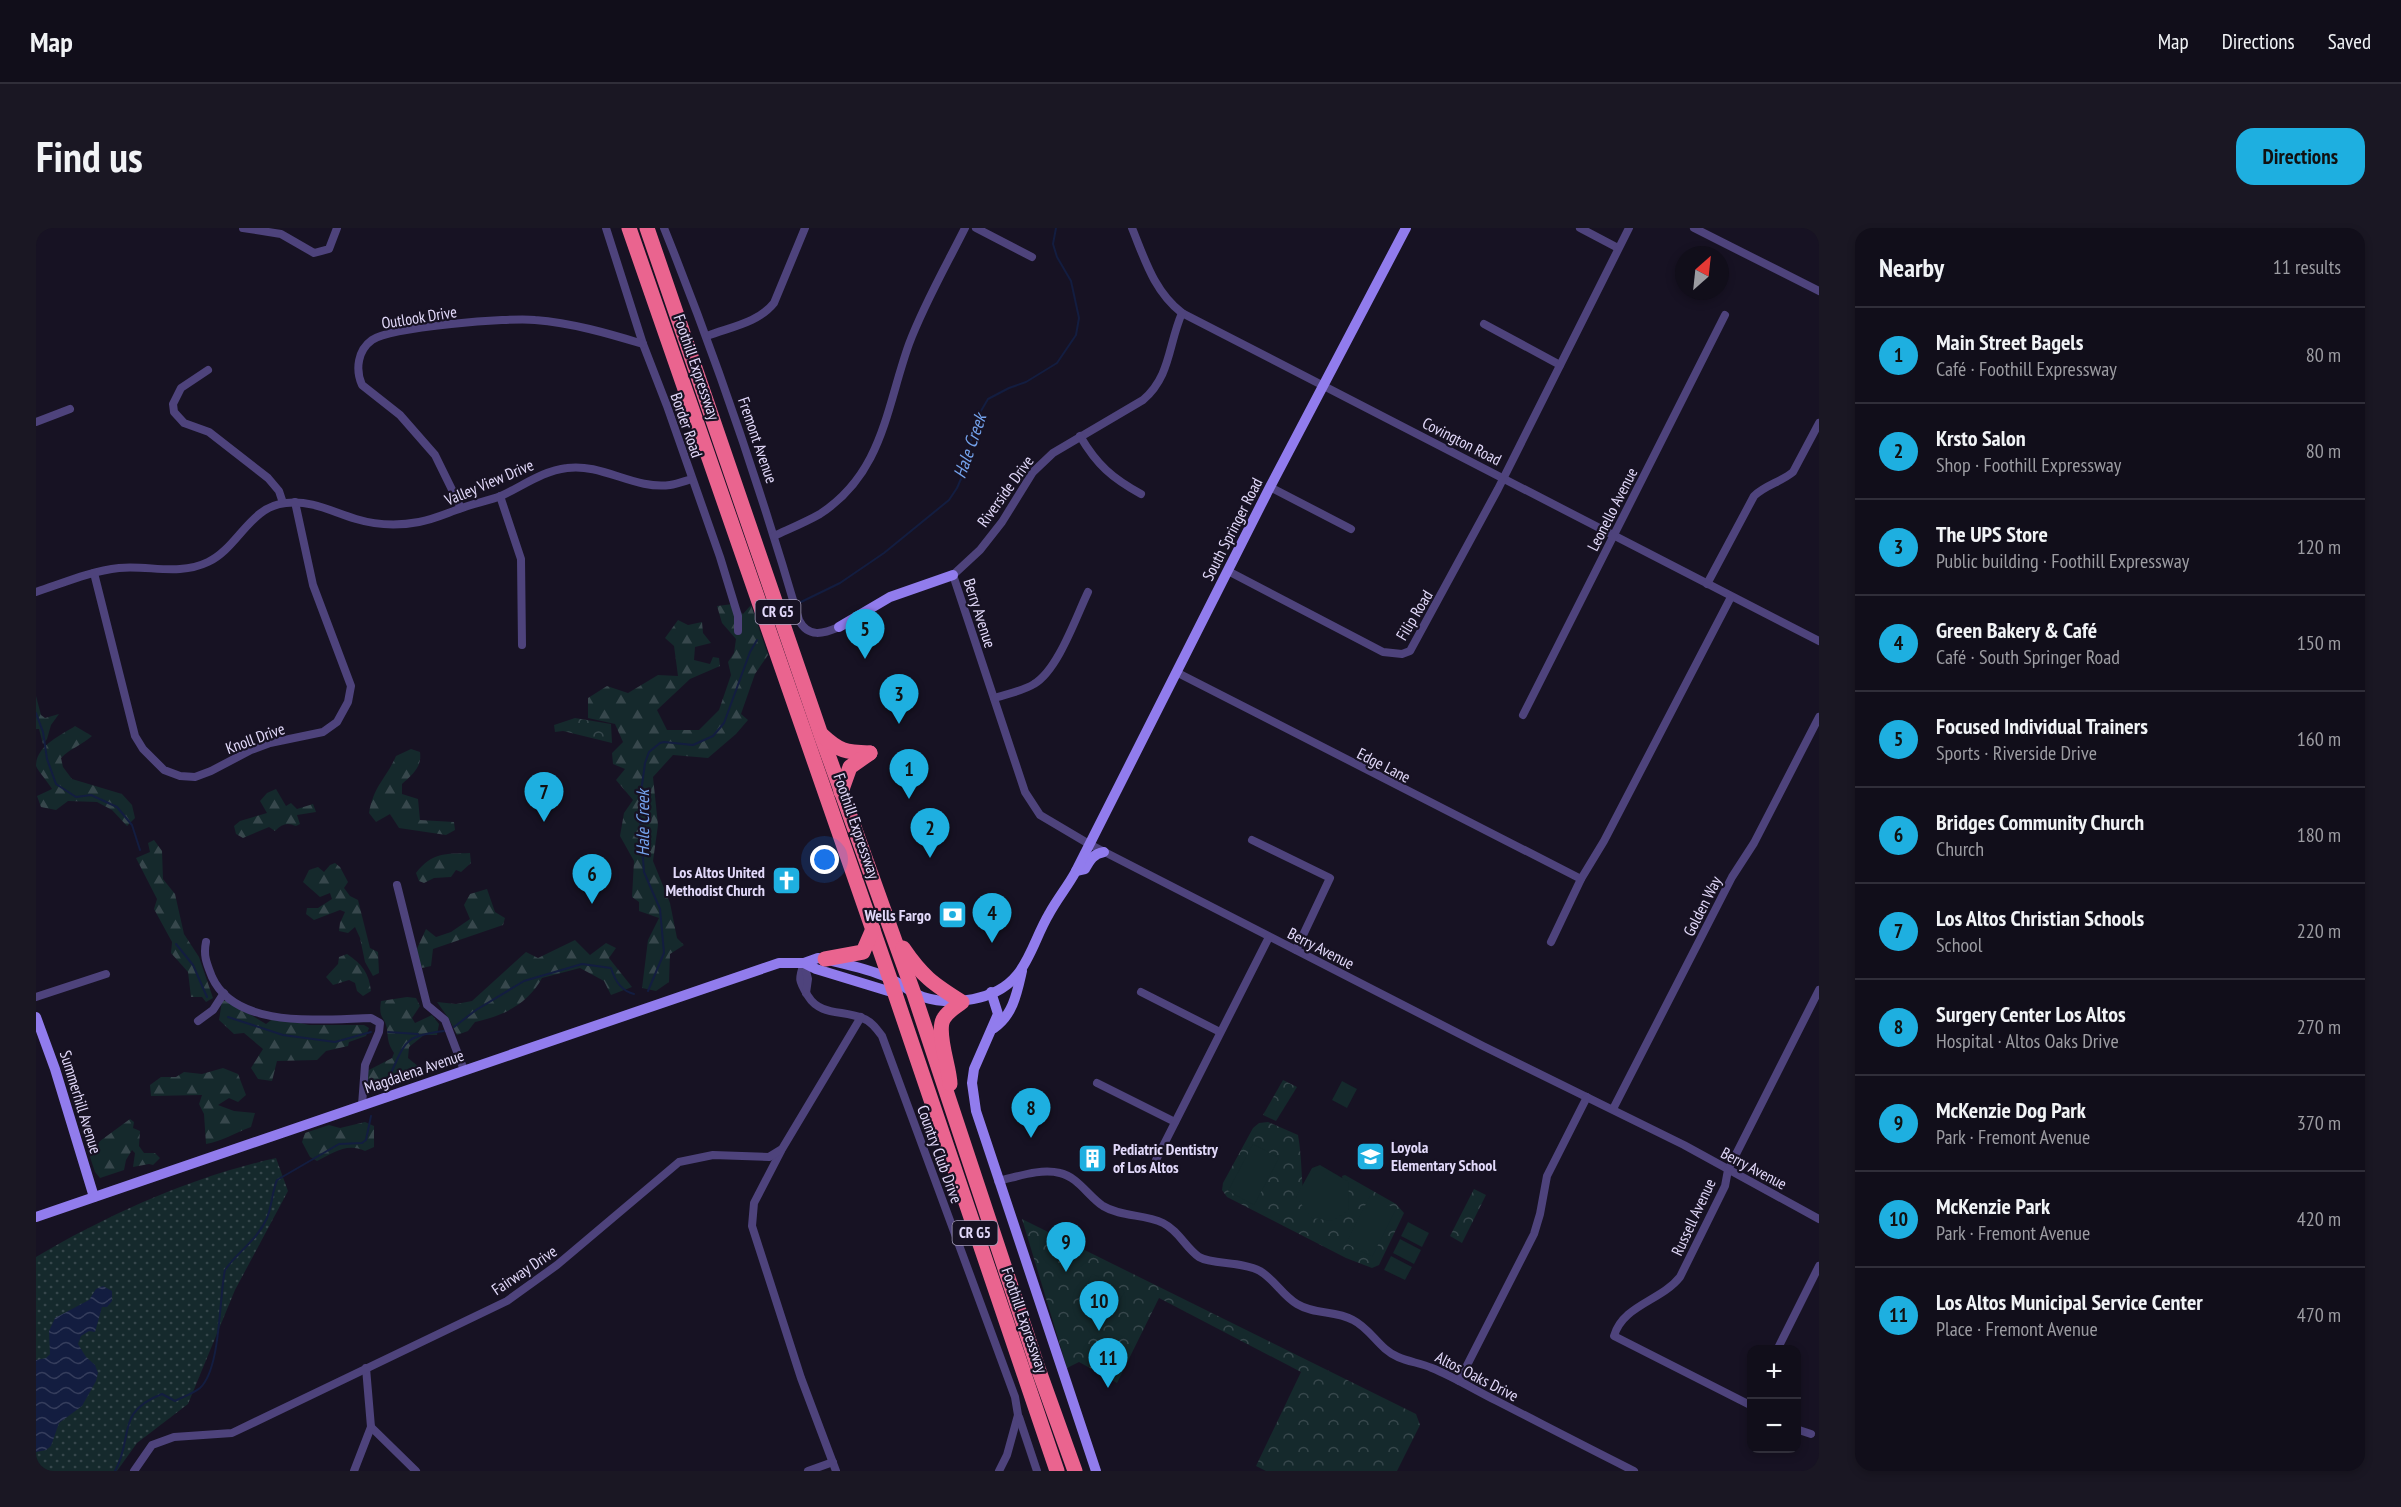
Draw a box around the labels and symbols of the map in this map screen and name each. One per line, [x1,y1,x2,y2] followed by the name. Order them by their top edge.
[1675,246,1729,300] north arrow
[380,301,458,333] street label: Outlook Drive
[670,312,724,422] street label: Foothill Expressway
[667,390,707,460] street label: Border Road
[734,394,782,486] street label: Fremont Avenue
[948,409,992,481] water label: Hale Creek
[1419,413,1505,469] street label: Covington Road
[972,451,1038,531] street label: Riverside Drive
[441,454,536,510] street label: Valley View Drive
[1582,464,1642,554] street label: Leonello Avenue
[1197,474,1267,584] street label: South Springer Road
[959,576,1001,650] street label: Berry Avenue
[1391,586,1437,644] street label: Filip Road
[756,600,800,624] road number: CR G5
[846,610,884,659] pin: 5
[880,674,918,724] pin: 3
[223,718,287,758] street label: Knoll Drive
[1354,743,1414,787] street label: Edge Lane
[890,750,928,799] pin: 1
[830,771,884,881] street label: Foothill Expressway
[524,772,564,822] pin: 7
[631,788,654,856] water label: Hale Creek
[910,808,950,858] pin: 2
[810,845,839,874] your location
[572,854,612,904] pin: 6
[665,862,765,900] place label: Los Altos United Methodist Church
[770,865,802,897] church icon: Los Altos United Methodist Church
[1678,873,1726,939] street label: Golden Way
[972,894,1012,943] pin: 4
[936,899,968,931] bank icon: Wells Fargo
[864,905,931,925] place label: Wells Fargo
[1284,923,1358,973] street label: Berry Avenue
[362,1045,466,1097] street label: Magdalena Avenue
[56,1048,106,1156] street label: Summerhill Avenue
[1012,1088,1050,1138] pin: 8
[913,1102,967,1206] street label: Country Club Drive
[1391,1137,1496,1175] place label: Loyola Elementary School
[1113,1139,1219,1177] place label: Pediatric Dentistry of Los Altos
[1354,1140,1386,1172] school or university icon: Loyola Elementary School
[1076,1142,1108,1174] building icon: Pediatric Dentistry of Los Altos
[1718,1142,1790,1194] street label: Berry Avenue
[1666,1175,1720,1259] street label: Russell Avenue
[952,1221,998,1245] road number: CR G5
[1046,1222,1086,1272] pin: 9
[487,1241,561,1299] street label: Fairway Drive
[998,1265,1052,1375] street label: Foothill Expressway
[1080,1282,1118,1331] pin: 10
[1088,1338,1128,1388] pin: 11
[1432,1347,1522,1405] street label: Altos Oaks Drive

